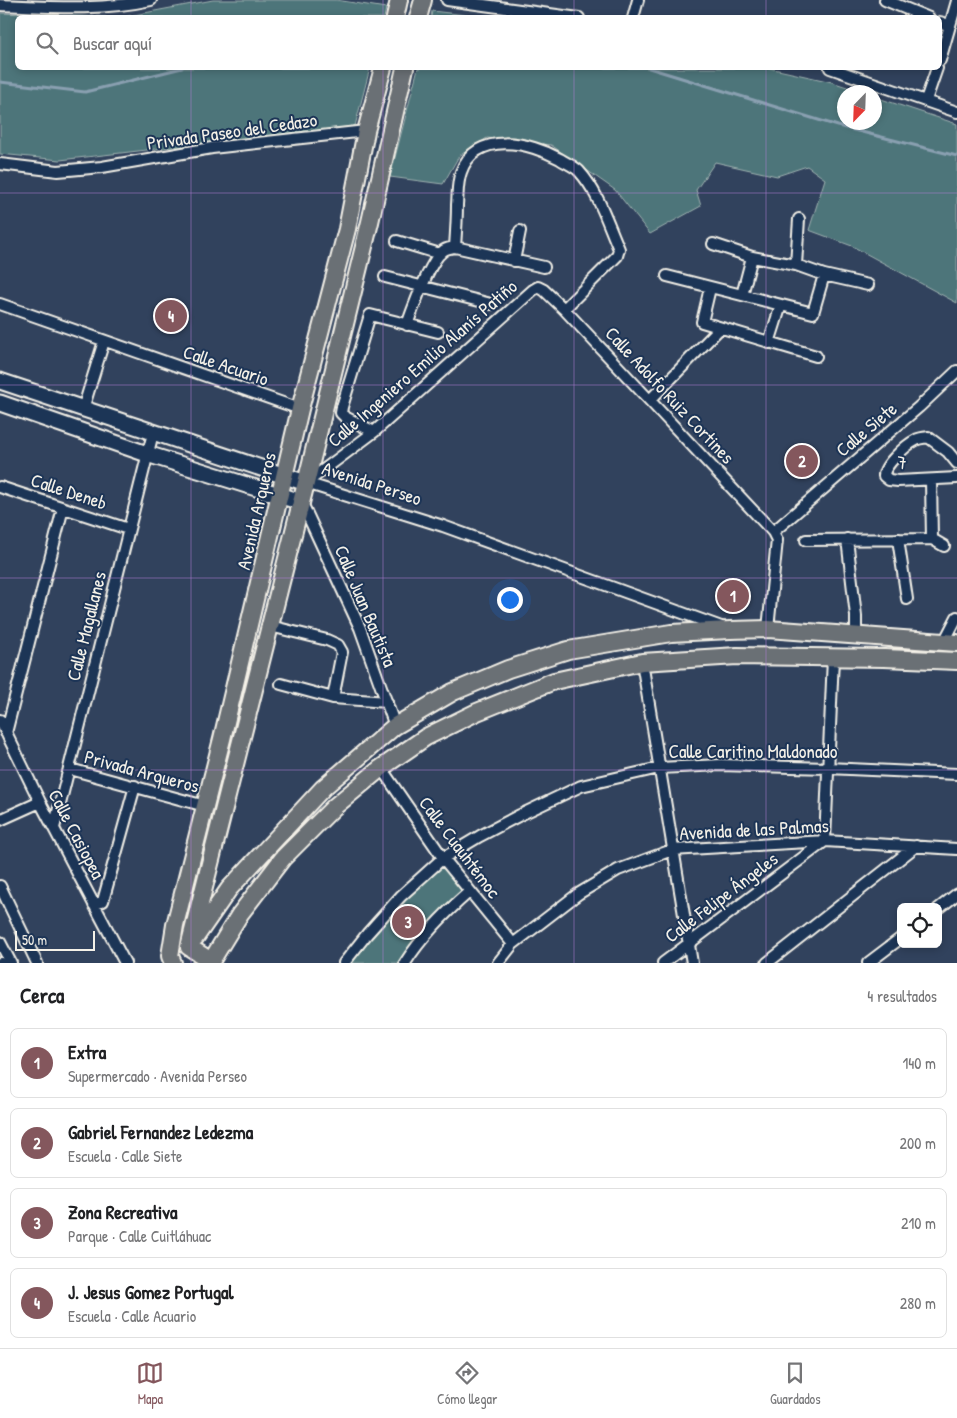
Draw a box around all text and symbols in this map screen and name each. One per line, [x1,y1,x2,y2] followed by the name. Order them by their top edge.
[15,15,942,70] search box
[33,29,61,57] icon: search
[73,30,152,56] text: Buscar aquí
[837,85,882,130] north arrow
[145,106,319,156] street label: Privada Paseo del Cedazo
[322,273,523,453] street label: Calle Ingeniero Emilio Alanís Patiño
[155,297,187,335] pin: 4
[600,321,740,469] street label: Calle Adolfo Ruiz Cortines
[180,338,273,392] street label: Calle Acuario
[830,395,903,462] street label: Calle Siete
[786,442,818,480] pin: 2
[896,449,908,475] street label: 7
[230,450,282,572] street label: Avenida Arqueros
[319,455,425,511] street label: Avenida Perseo
[28,467,111,516] street label: Calle Deneb
[329,541,404,671] street label: Calle Juan Bautista
[60,569,112,683] street label: Calle Magallanes
[717,577,749,615] pin: 1
[497,587,523,613] your location
[669,738,838,764] street label: Calle Caritino Maldonado
[82,743,202,799] street label: Privada Arqueros
[42,785,112,884] street label: Calle Casiopea
[413,791,507,904] street label: Calle Cuauhtémoc
[679,812,829,846] street label: Avenida de las Palmas
[659,846,783,948] street label: Calle Felipe Ángeles
[392,903,424,941] pin: 3
[897,903,942,948] map controls
[897,903,942,948] button: locate
[15,928,95,951] scale bar
[22,930,47,949] text: 50 m
[20,981,64,1010] text: Cerca
[867,985,937,1007] text: 4 resultados
[68,1039,106,1065] text: Extra
[34,1052,40,1074] text: 1
[902,1052,936,1074] text: 140 m
[68,1065,247,1087] text: Supermercado · Avenida Perseo
[68,1119,253,1145] text: Gabriel Fernandez Ledezma
[33,1132,41,1154] text: 2
[900,1132,936,1154] text: 200 m
[68,1145,182,1167] text: Escuela · Calle Siete
[68,1199,177,1225] text: Zona Recreativa
[33,1212,41,1234] text: 3
[901,1212,936,1234] text: 210 m
[68,1225,211,1247] text: Parque · Calle Cuitláhuac
[68,1279,234,1305] text: J. Jesus Gomez Portugal
[34,1292,40,1314] text: 4
[900,1292,936,1314] text: 280 m
[68,1305,196,1327] text: Escuela · Calle Acuario
[136,1359,164,1408] tab: Mapa
[437,1359,497,1408] tab: Cómo llegar
[770,1359,821,1408] tab: Guardados

